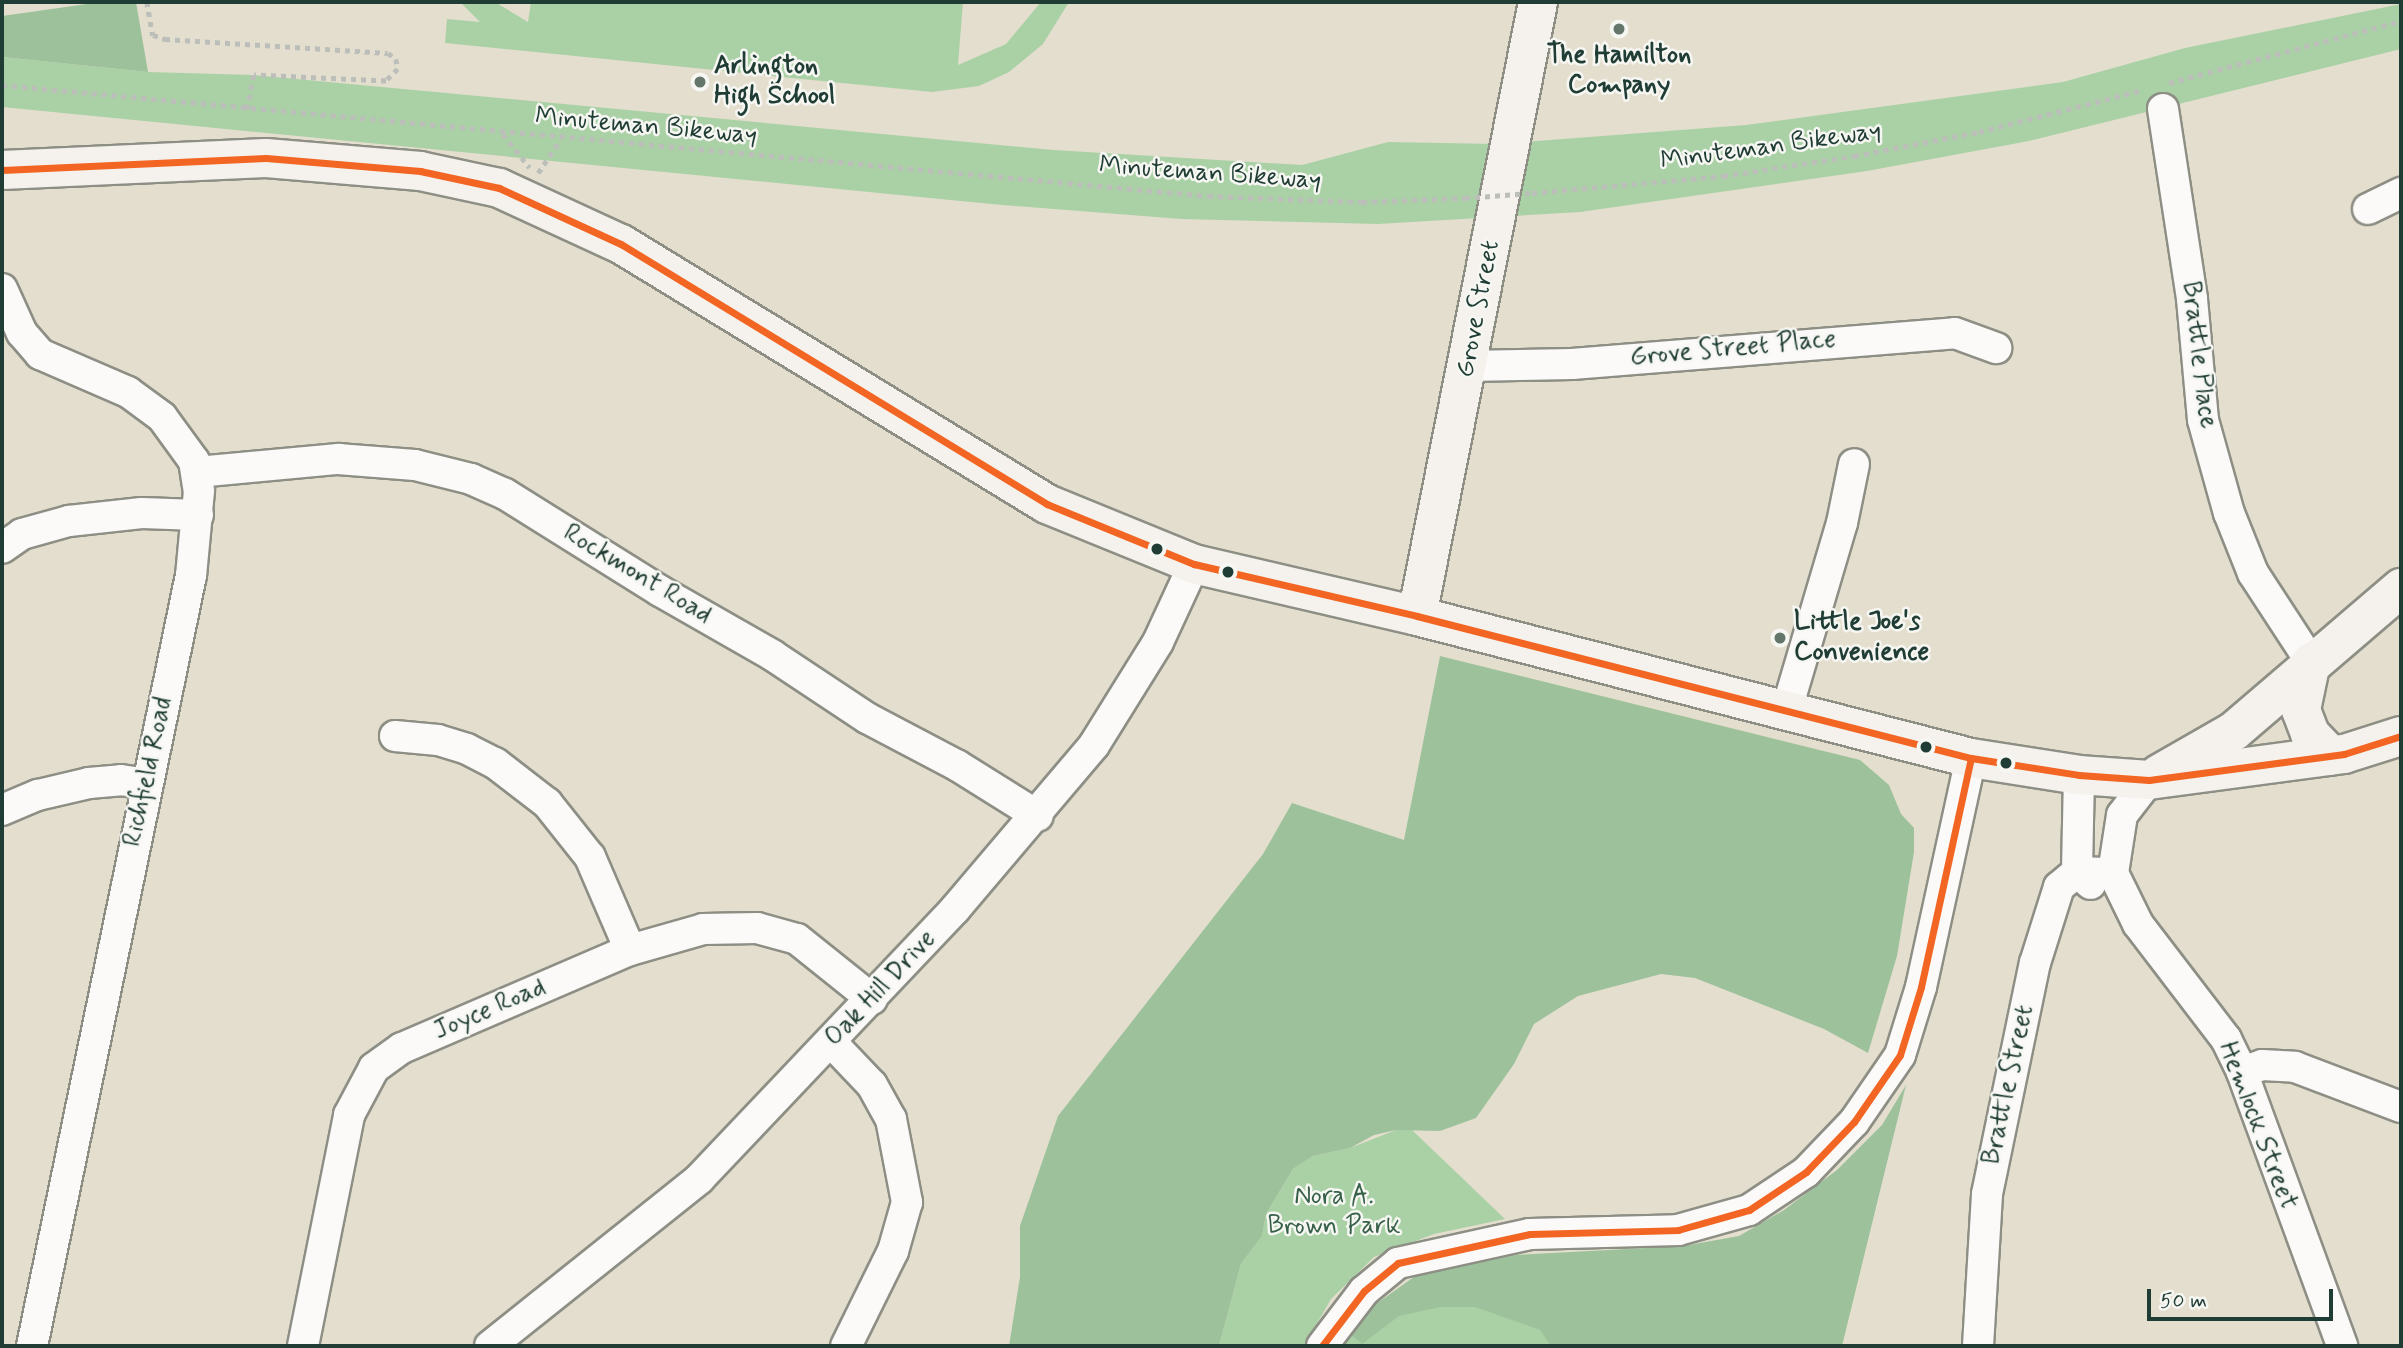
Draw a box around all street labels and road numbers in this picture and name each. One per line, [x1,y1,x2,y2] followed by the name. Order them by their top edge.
[531,101,761,153] street label: Minuteman Bikeway
[1655,116,1887,178] street label: Minuteman Bikeway
[1095,150,1325,198] street label: Minuteman Bikeway
[1450,236,1508,382] street label: Grove Street
[2173,279,2223,431] street label: Brattle Place
[1628,324,1838,374] street label: Grove Street Place
[557,518,717,632] street label: Rockmont Road
[118,695,180,849] street label: Richfield Road
[819,924,943,1054] street label: Oak Hill Drive
[429,972,551,1048] street label: Joyce Road
[1976,1000,2042,1170] street label: Brattle Street
[2211,1038,2303,1214] street label: Hemlock Street

